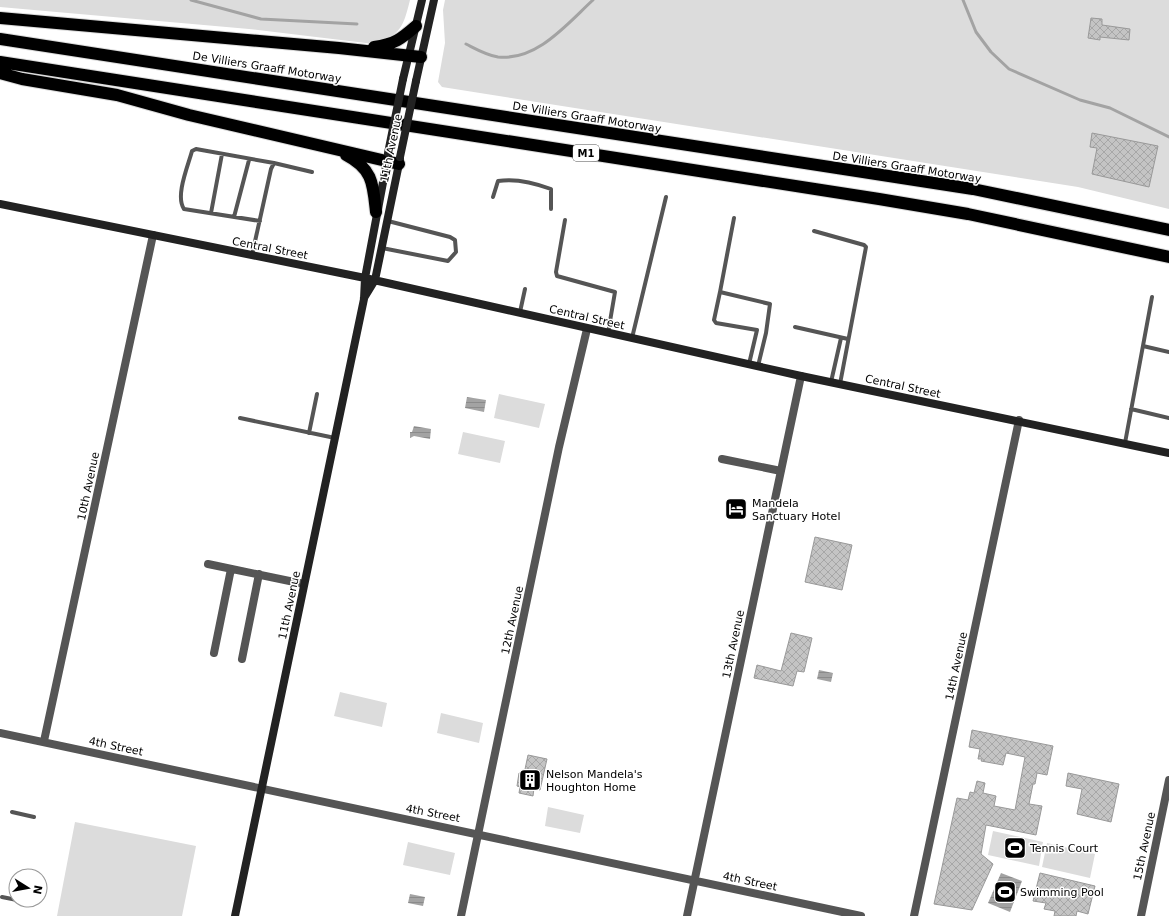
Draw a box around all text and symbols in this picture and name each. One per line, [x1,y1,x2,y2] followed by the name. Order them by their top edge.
[192,49,343,86] street label: De Villiers Graaff Motorway
[512,99,663,136] street label: De Villiers Graaff Motorway
[378,112,405,184] street label: 11th Avenue
[573,145,599,161] road number: M1
[832,149,983,186] street label: De Villiers Graaff Motorway
[231,235,310,262] street label: Central Street
[548,302,627,333] street label: Central Street
[864,372,943,401] street label: Central Street
[75,450,102,522] street label: 10th Avenue
[723,496,749,522] hotel icon: Mandela Sanctuary Hotel
[752,497,840,523] place label: Mandela Sanctuary Hotel
[276,569,303,641] street label: 11th Avenue
[499,584,526,656] street label: 12th Avenue
[720,608,747,680] street label: 13th Avenue
[943,630,970,702] street label: 14th Avenue
[88,734,145,759] street label: 4th Street
[517,767,543,793] building icon: Nelson Mandela's Houghton Home
[546,768,643,794] place label: Nelson Mandela's Houghton Home
[405,802,462,825] street label: 4th Street
[1131,810,1158,882] street label: 15th Avenue
[1002,835,1028,861] sports icon: Tennis Court
[1029,842,1099,855] place label: Tennis Court
[8,868,48,908] north arrow
[722,869,779,894] street label: 4th Street
[992,879,1018,905] sports icon: Swimming Pool
[30,884,45,896] text: N
[1020,886,1104,899] place label: Swimming Pool

